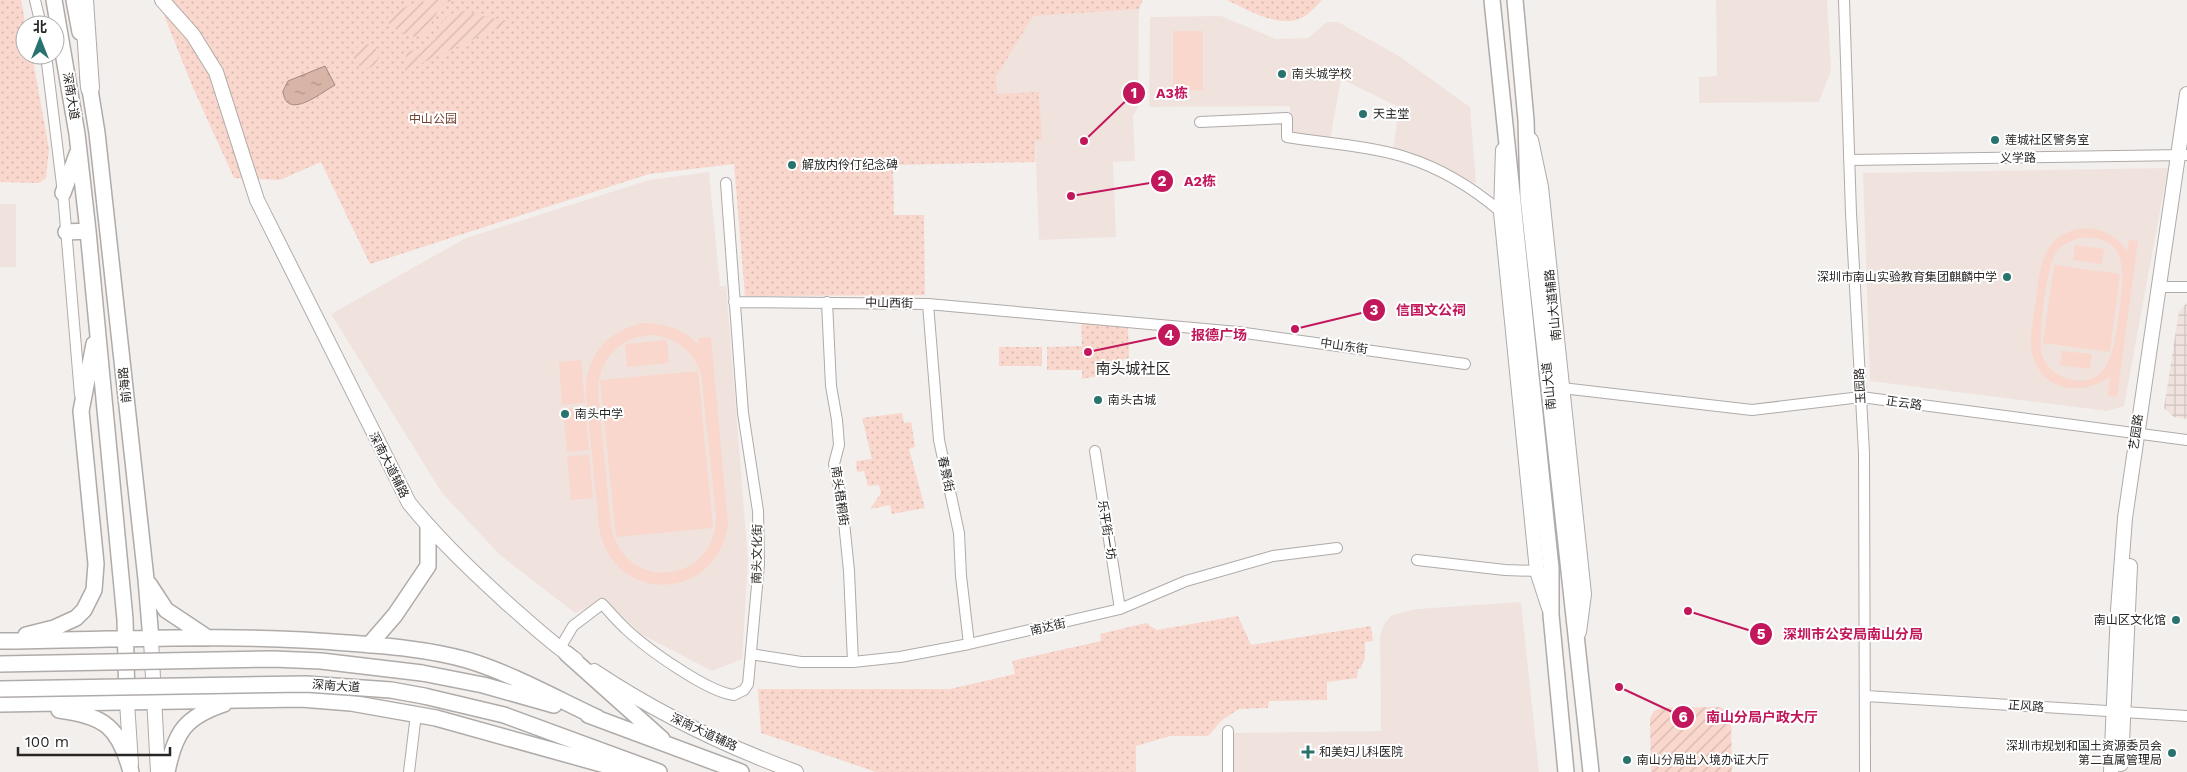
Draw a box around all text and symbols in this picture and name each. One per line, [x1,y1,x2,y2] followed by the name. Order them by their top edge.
[15,15,65,65] north arrow
[33,19,47,35] text: 北
[1292,67,1352,81] place label: 南头城学校
[1276,68,1288,80] marker: 南头城学校
[60,71,82,121] street label: 深南大道
[1121,78,1198,107] callout: A3栋
[1131,84,1137,102] text: 1
[1156,85,1188,101] text: A3栋
[1373,107,1409,121] place label: 天主堂
[1357,108,1369,120] marker: 天主堂
[409,112,457,126] park label: 中山公园
[2005,133,2089,147] place label: 莲城社区警务室
[1989,134,2001,146] marker: 莲城社区警务室
[2000,151,2036,165] street label: 义学路
[802,158,898,172] place label: 解放内伶仃纪念碑
[786,159,798,171] marker: 解放内伶仃纪念碑
[1149,166,1226,195] callout: A2栋
[1158,172,1167,190] text: 2
[1184,173,1216,189] text: A2栋
[1542,268,1564,342] street label: 南山大道辅路
[1817,270,1997,284] place label: 深圳市南山实验教育集团麒麟中学
[2001,271,2013,283] marker: 深圳市南山实验教育集团麒麟中学
[865,296,913,310] street label: 中山西街
[1361,296,1476,325] callout: 信国文公祠
[1370,301,1379,319] text: 3
[1396,302,1466,318] text: 信国文公祠
[1156,320,1257,349] callout: 报德广场
[1164,326,1174,344] text: 4
[1191,327,1247,343] text: 报德广场
[1319,336,1369,356] street label: 中山东街
[1095,360,1171,378] district label: 南头城社区
[1540,361,1558,411] street label: 南山大道
[116,366,134,404] street label: 前海路
[1852,368,1868,404] street label: 玉园路
[1108,393,1156,407] place label: 南头古城
[1092,394,1104,406] marker: 南头古城
[1885,394,1923,412] street label: 正云路
[575,407,623,421] place label: 南头中学
[559,408,571,420] marker: 南头中学
[2127,413,2145,451] street label: 艺园路
[366,430,412,500] street label: 深南大道辅路
[935,455,957,493] street label: 春景街
[829,465,851,527] street label: 南头梧桐街
[1095,499,1119,561] street label: 乐平街一坊
[749,524,765,584] street label: 南头文化街
[2094,613,2166,627] place label: 南山区文化馆
[2170,614,2182,626] marker: 南山区文化馆
[1029,616,1067,638] street label: 南达街
[1748,619,1933,648] callout: 深圳市公安局南山分局
[1757,625,1766,643] text: 5
[1783,626,1923,642] text: 深圳市公安局南山分局
[312,677,360,695] street label: 深南大道
[2008,698,2044,714] street label: 正风路
[1671,702,1828,731] callout: 南山分局户政大厅
[1678,708,1688,726] text: 6
[1706,709,1818,725] text: 南山分局户政大厅
[668,710,740,754] street label: 深南大道辅路
[18,724,170,756] scale bar
[25,733,69,751] text: 100 m
[2006,739,2162,767] place label: 深圳市规划和国土资源委员会 第二直属管理局
[1301,745,1315,759] marker: 和美妇儿科医院
[1319,745,1403,759] place label: 和美妇儿科医院
[2166,747,2178,759] marker: 深圳市规划和国土资源委员会 第二直属管理局
[1637,753,1769,767] place label: 南山分局出入境办证大厅
[1621,754,1633,766] marker: 南山分局出入境办证大厅

